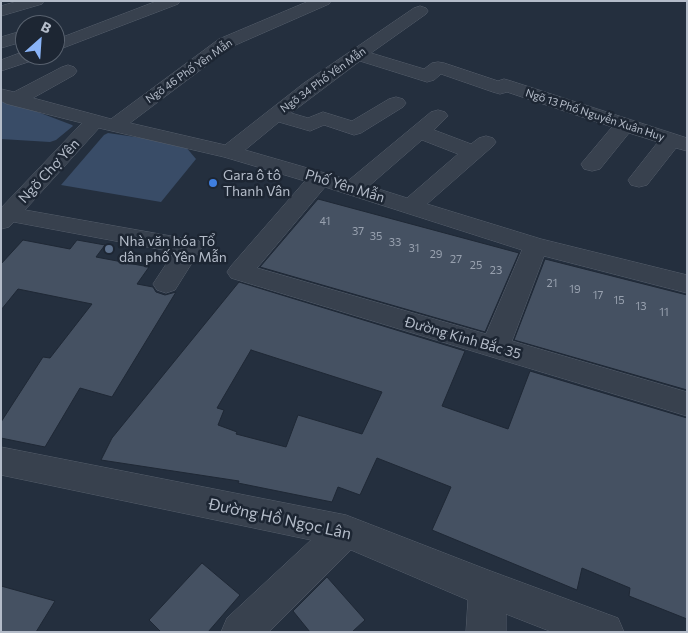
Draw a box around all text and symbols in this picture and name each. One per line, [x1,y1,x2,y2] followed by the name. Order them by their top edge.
[15,15,65,65] north arrow
[38,17,54,37] text: B
[143,36,235,106] street label: Ngõ 46 Phố Yên Mẫn
[278,45,368,115] street label: Ngõ 34 Phố Yên Mẫn
[524,86,666,144] street label: Ngõ 13 Phố Nguyễn Xuân Huy
[15,135,83,207] street label: Ngõ Chợ Yên
[303,166,387,206] street label: Phố Yên Mẫn
[223,167,290,200] place label: Gara ô tô Thanh Vân
[207,177,219,189] marker: Gara ô tô Thanh Vân
[320,214,330,228] house number: 41
[352,224,364,238] house number: 37
[370,229,382,243] house number: 35
[119,233,227,266] place label: Nhà văn hóa Tổ dân phố Yên Mẫn
[389,235,401,249] house number: 33
[409,241,419,255] house number: 31
[103,243,115,255] marker: Nhà văn hóa Tổ dân phố Yên Mẫn
[430,247,442,261] house number: 29
[450,252,462,266] house number: 27
[470,258,482,272] house number: 25
[490,263,502,277] house number: 23
[547,276,557,290] house number: 21
[569,282,581,296] house number: 19
[593,288,603,302] house number: 17
[613,293,625,307] house number: 15
[636,299,646,313] house number: 13
[659,305,669,319] house number: 11
[403,313,523,363] street label: Đường Kinh Bắc 35
[207,495,353,543] street label: Đường Hồ Ngọc Lân

